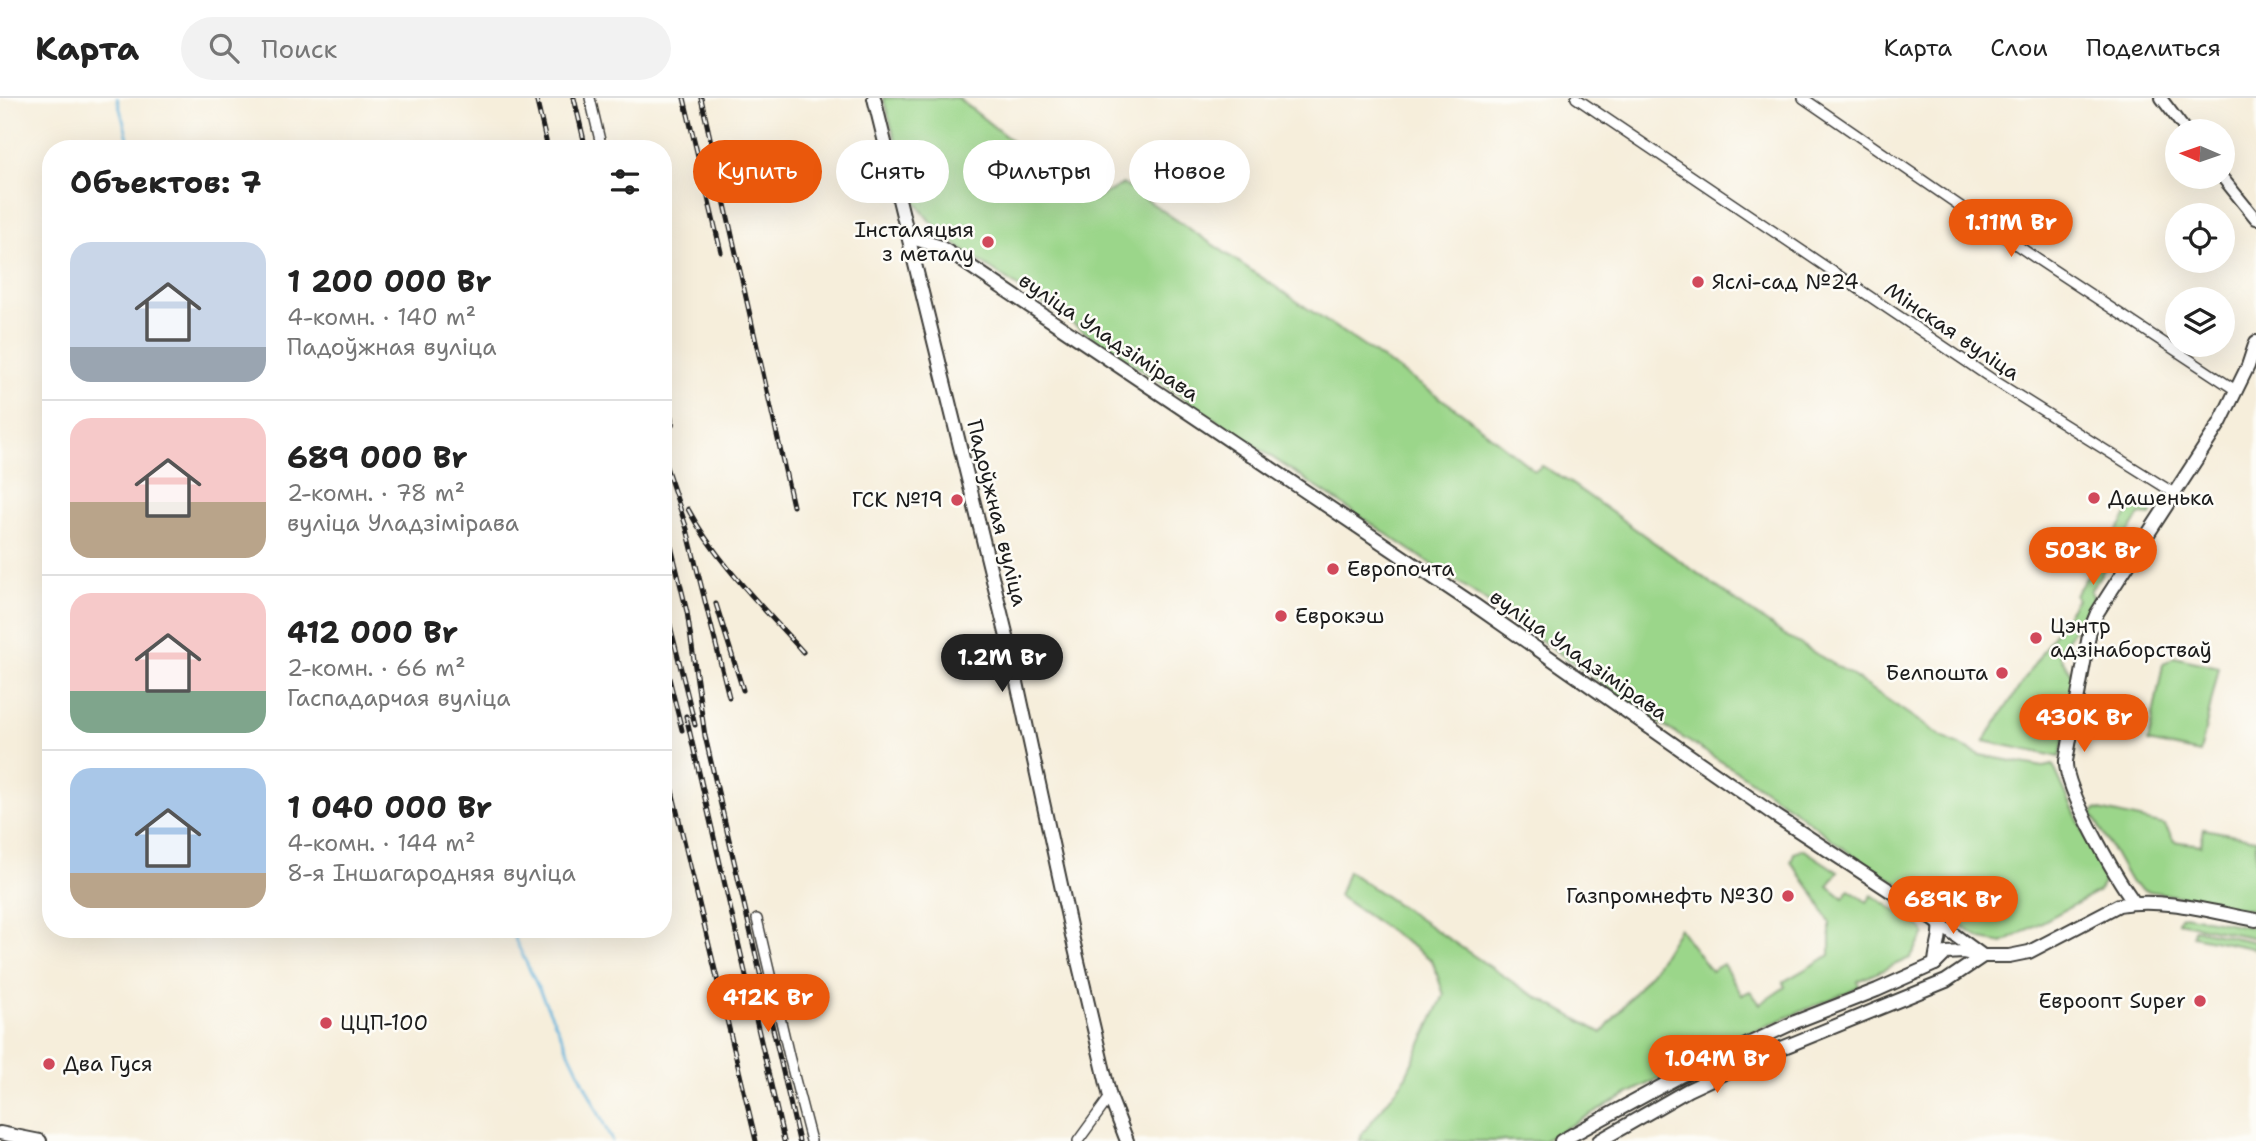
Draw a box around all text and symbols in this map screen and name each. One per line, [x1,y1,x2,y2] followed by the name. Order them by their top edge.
[181,17,671,80] search box
[35,26,139,71] text: Карта
[205,29,243,67] icon: search
[261,31,337,66] text: Поиск
[1884,32,1952,64] text: Карта
[1990,32,2048,64] text: Слои
[2086,32,2221,64] text: Поделиться
[2165,119,2235,189] north arrow
[2165,119,2235,357] map controls
[693,140,822,203] chip: Купить
[836,140,949,203] chip: Снять
[963,140,1115,203] chip: Фильтры
[1129,140,1250,203] chip: Новое
[70,162,262,203] text: Объектов: 7
[606,163,644,201] icon: filters
[1939,200,2083,259] pin: 1.11M Br
[2165,203,2235,273] button: locate
[1965,207,2057,237] text: 1.11M Br
[854,216,974,268] place label: Інсталяцыя з металу
[980,234,996,250] marker: Інсталяцыя з металу
[287,261,492,302] text: 1 200 000 Br
[1013,266,1205,408] street label: вуліца Уладзімірава
[1712,268,1859,296] place label: Яслі-сад №24
[126,270,210,354] icon: home
[1690,274,1706,290] marker: Яслі-сад №24
[1879,275,2025,387] street label: Мінская вуліца
[2165,287,2235,357] button: layers
[287,302,476,332] text: 4-комн. · 140 m²
[287,332,496,362] text: Падоўжная вуліца
[960,417,1034,609] street label: Падоўжная вуліца
[287,437,468,478] text: 689 000 Br
[126,446,210,530] icon: home
[287,478,465,508] text: 2-комн. · 78 m²
[2108,484,2214,512] place label: Дашенька
[852,486,943,514] place label: ГСК №19
[2086,490,2102,506] marker: Дашенька
[949,492,965,508] marker: ГСК №19
[287,508,519,538] text: вуліца Уладзімірава
[2028,528,2158,587] pin: 503K Br
[2045,535,2141,565] text: 503K Br
[1347,555,1454,583] place label: Европочта
[1325,561,1341,577] marker: Европочта
[1484,583,1674,727] street label: вуліца Уладзімірава
[1295,602,1385,630] place label: Еврокэш
[1273,608,1289,624] marker: Еврокэш
[287,612,458,653] text: 412 000 Br
[2050,612,2212,664] place label: Цэнтр адзінаборстваў
[126,621,210,705] icon: home
[2028,630,2044,646] marker: Цэнтр адзінаборстваў
[937,634,1067,694] pin: 1.2M Br
[957,642,1047,672] text: 1.2M Br
[287,653,466,683] text: 2-комн. · 66 m²
[1886,659,1988,687] place label: Белпошта
[1994,665,2010,681] marker: Белпошта
[287,683,510,713] text: Гаспадарчая вуліца
[2019,694,2149,754] pin: 430K Br
[2035,702,2133,732] text: 430K Br
[287,787,492,828] text: 1 040 000 Br
[126,796,210,880] icon: home
[287,828,476,858] text: 4-комн. · 144 m²
[287,858,576,888] text: 8-я Іншагародняя вуліца
[1888,876,2018,936] pin: 689K Br
[1566,882,1774,910] place label: Газпромнефть №30
[1904,884,2002,914] text: 689K Br
[1780,888,1796,904] marker: Газпромнефть №30
[703,974,833,1034] pin: 412K Br
[723,982,813,1012] text: 412K Br
[2039,987,2186,1015] place label: Евроопт Super
[2192,993,2208,1009] marker: Евроопт Super
[340,1009,428,1037] place label: ЦЦП-100
[318,1015,334,1031] marker: ЦЦП-100
[1645,1035,1789,1095] pin: 1.04M Br
[1664,1043,1770,1073] text: 1.04M Br
[63,1050,153,1078] place label: Два Гуся
[41,1056,57,1072] marker: Два Гуся

